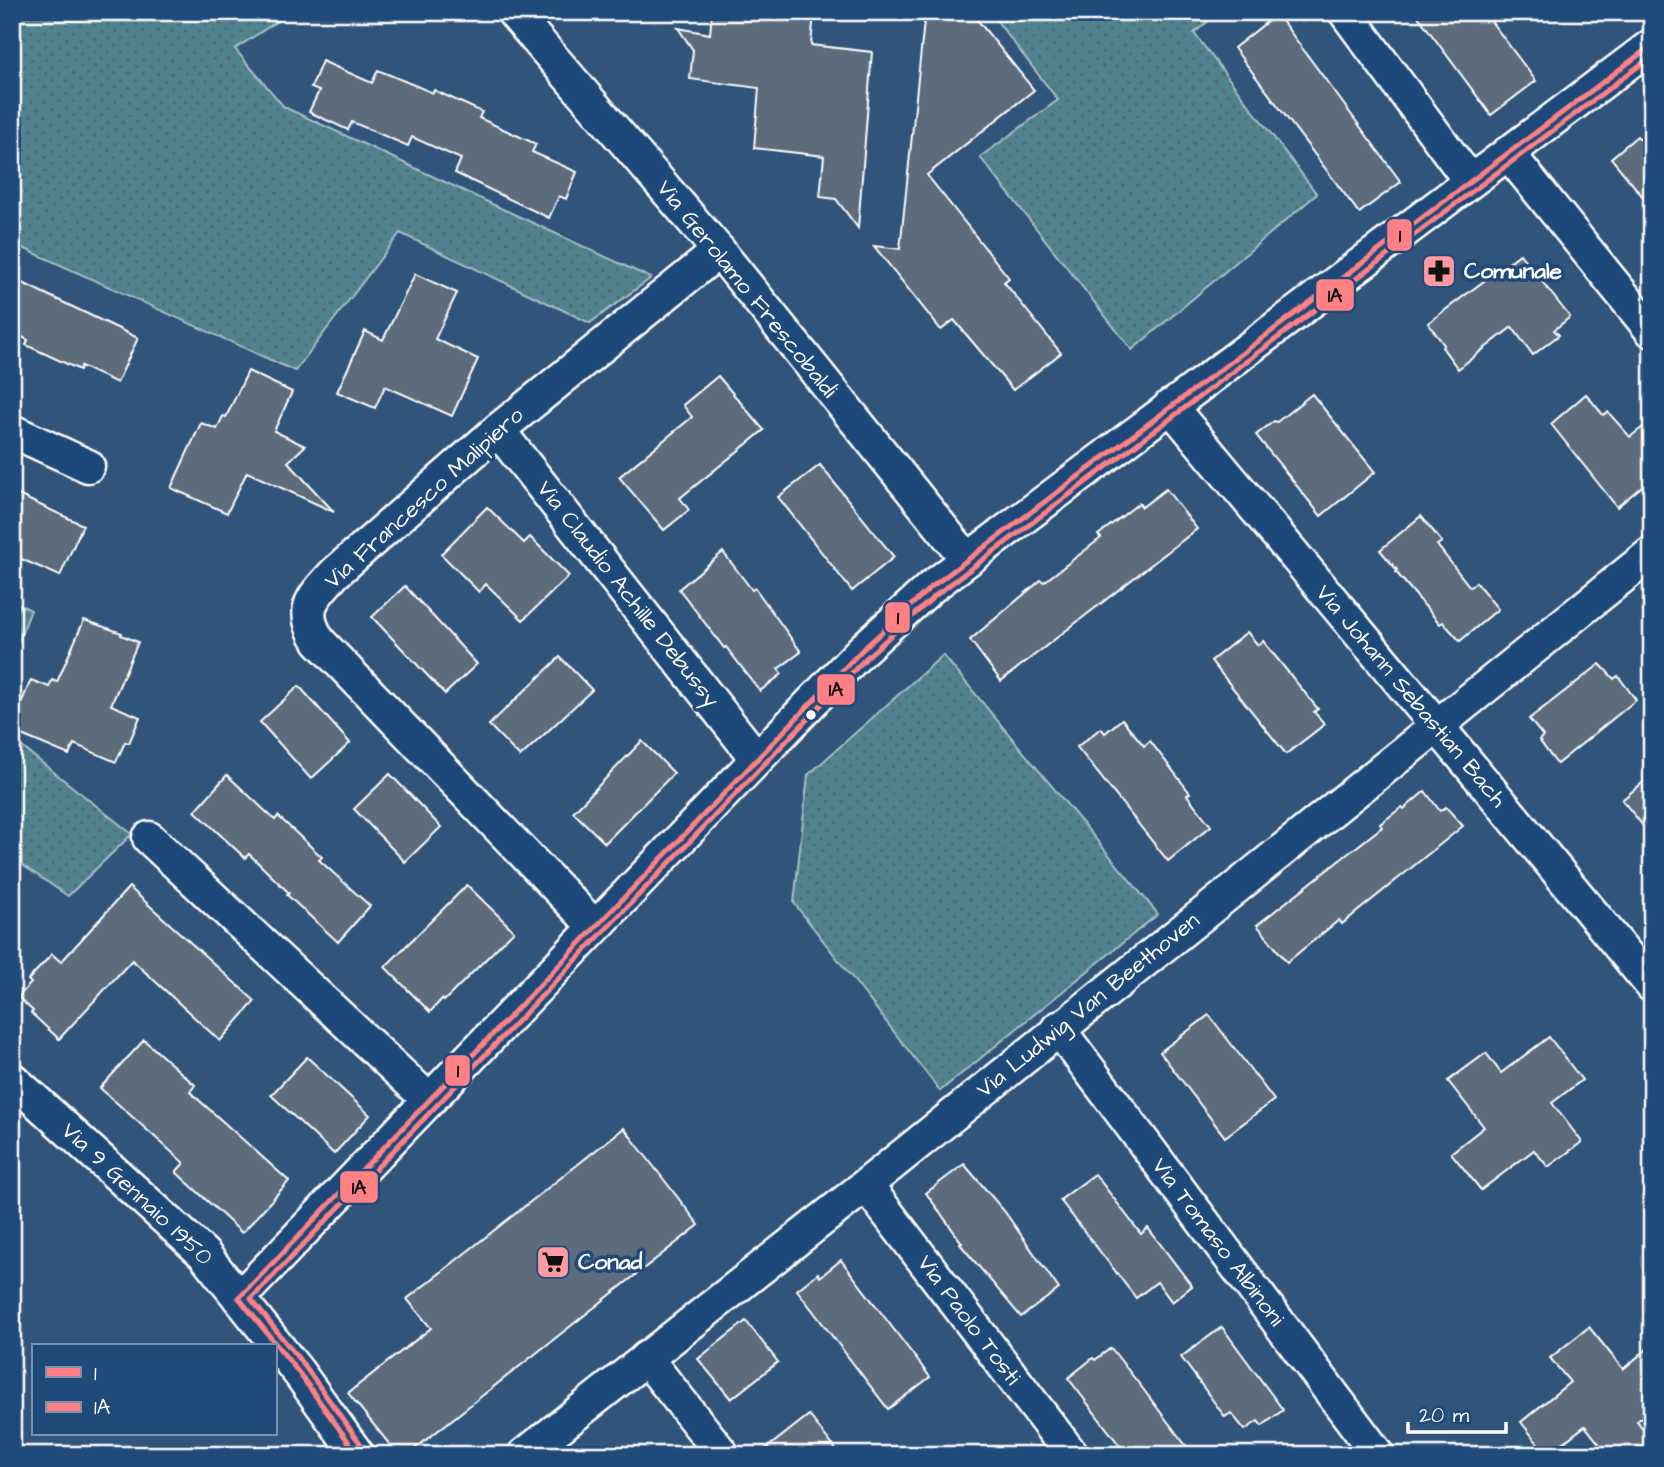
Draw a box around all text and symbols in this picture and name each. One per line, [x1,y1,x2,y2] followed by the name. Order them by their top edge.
[649,173,845,405] street label: Via Gerolamo Frescobaldi
[1386,218,1413,252] line badge: 1
[1399,223,1402,250] text: 1
[1420,252,1458,290] pharmacy icon: Comunale
[1464,255,1563,287] place label: Comunale
[1315,278,1355,312] line badge: 1A
[1328,283,1343,310] text: 1A
[317,400,531,596] street label: Via Francesco Malipiero
[528,474,727,715] street label: Via Claudio Achille Debussy
[1308,578,1514,815] street label: Via Johann Sebastian Bach
[884,601,911,634] line badge: 1
[897,605,900,632] text: 1
[816,673,856,706] line badge: 1A
[829,677,844,704] text: 1A
[804,708,818,722] unlabelled marker
[970,905,1207,1106] street label: Via Ludwig Van Beethoven
[444,1054,471,1087] line badge: 1
[457,1058,460,1085] text: 1
[54,1115,220,1273] street label: Via 9 Gennaio 1950
[1144,1151,1292,1333] street label: Via Tomaso Albinoni
[339,1170,379,1204] line badge: 1A
[352,1175,367,1202] text: 1A
[534,1243,572,1281] supermarket icon: Conad
[578,1246,642,1278] place label: Conad
[909,1248,1029,1392] street label: Via Paolo Tosti
[32,1344,276,1436] legend
[94,1359,97,1388] text: 1
[1408,1390,1506,1434] scale bar
[94,1393,111,1422] text: 1A
[1419,1401,1470,1430] text: 20 m

